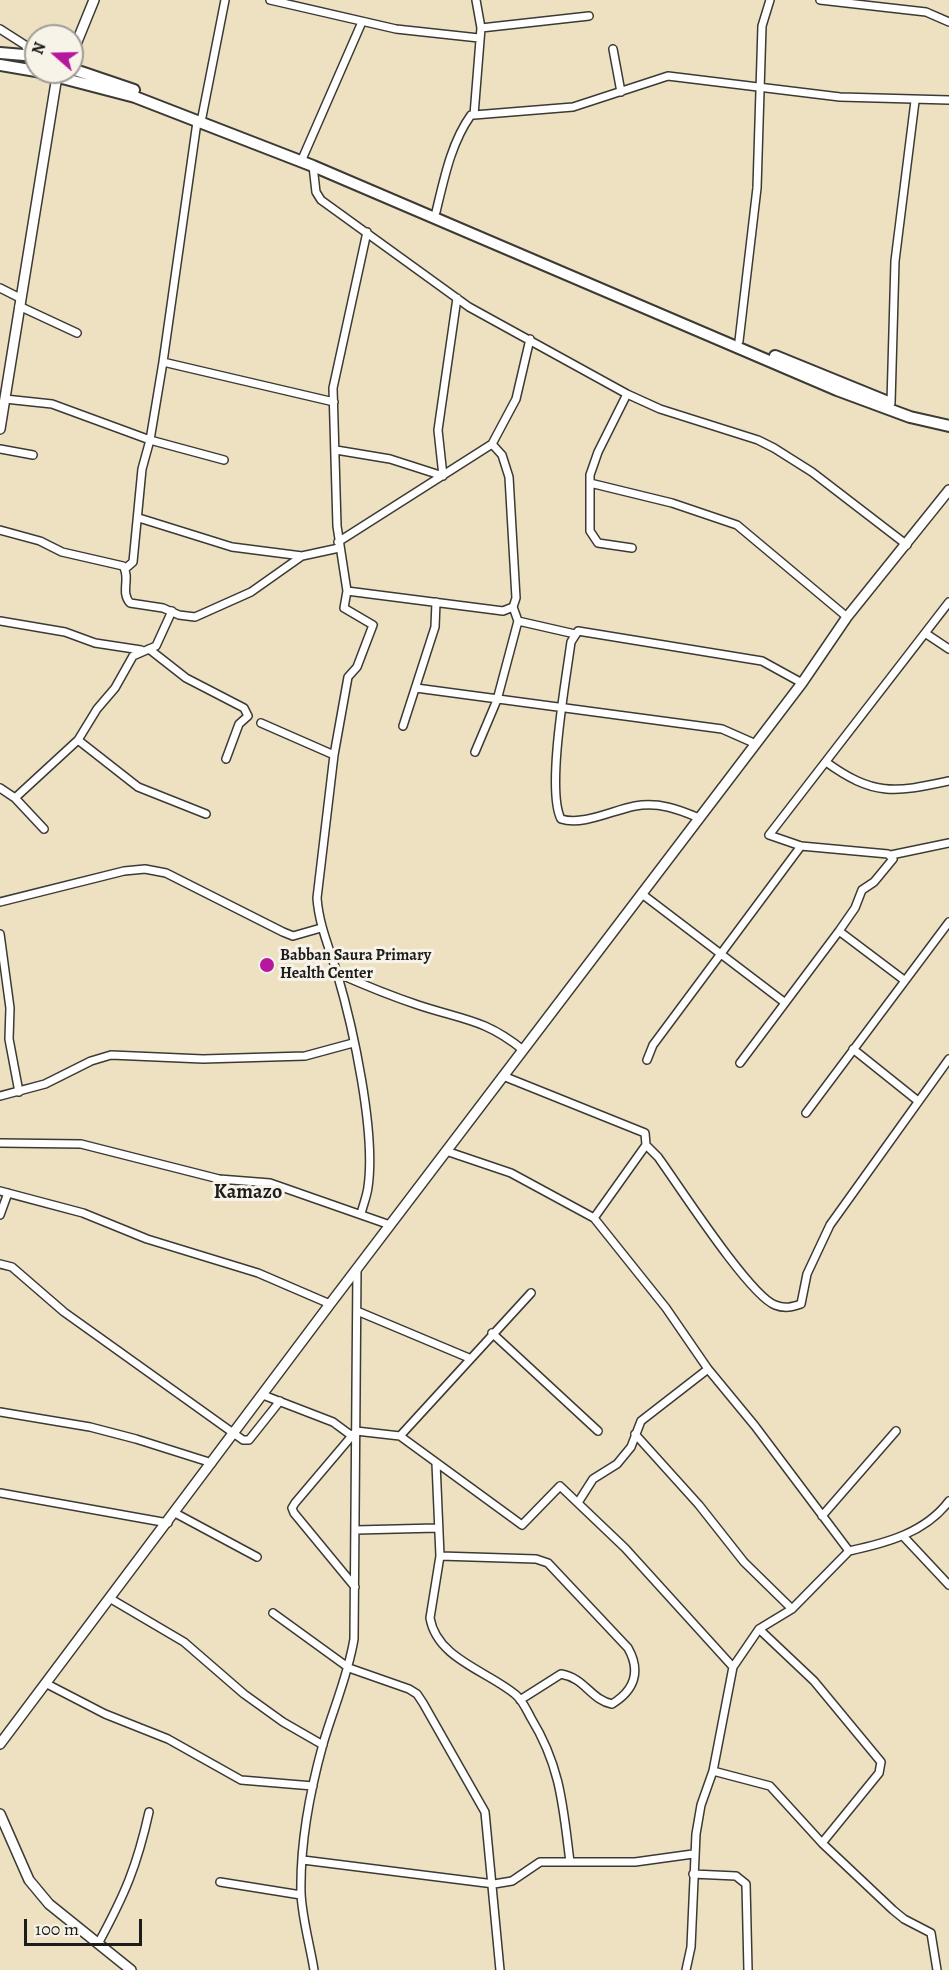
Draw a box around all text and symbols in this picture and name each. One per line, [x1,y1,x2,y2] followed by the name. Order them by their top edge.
[24,24,84,84] north arrow
[27,39,51,58] text: N
[280,946,431,984] place label: Babban Saura Primary Health Center
[258,956,276,974] marker: Babban Saura Primary Health Center
[214,1181,282,1205] district label: Kamazo
[27,1907,146,1945] scale bar
[35,1917,79,1941] text: 100 m

